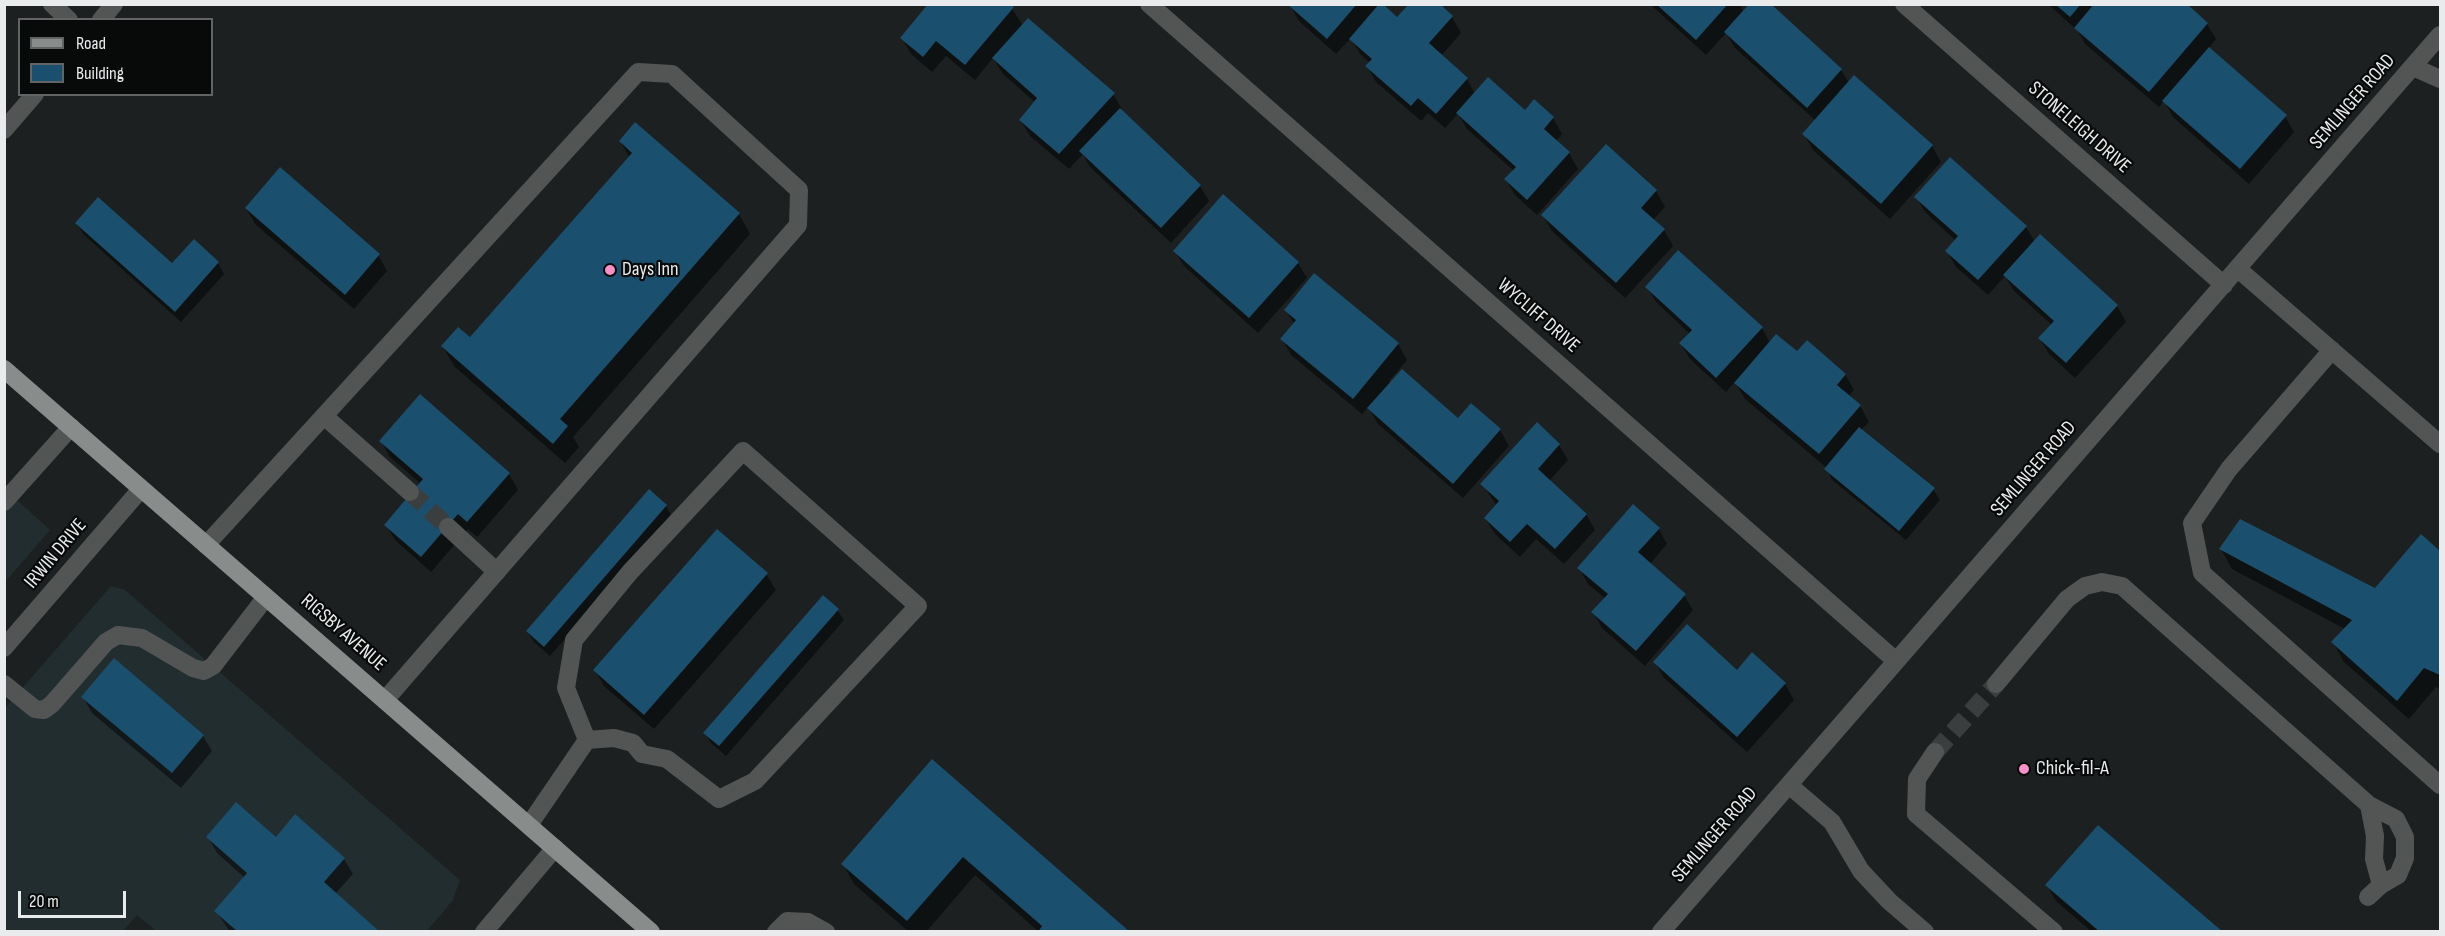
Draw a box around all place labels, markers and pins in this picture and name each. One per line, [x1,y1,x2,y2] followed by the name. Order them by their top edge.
[622,258,678,282] place label: Days Inn
[603,263,617,277] marker: Days Inn
[2036,757,2109,781] place label: Chick-fil-A
[2017,762,2031,776] marker: Chick-fil-A

